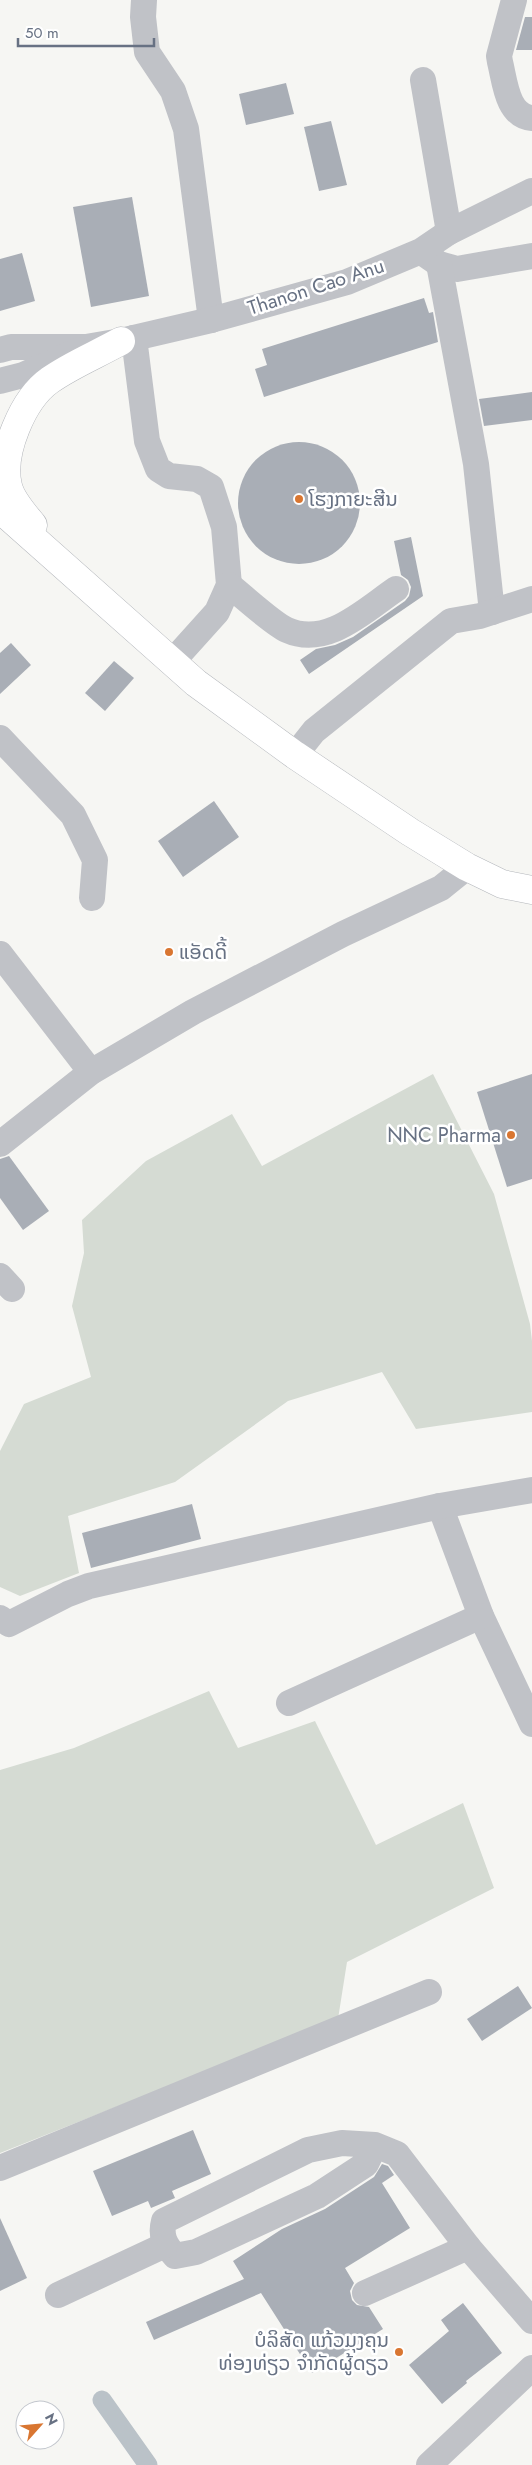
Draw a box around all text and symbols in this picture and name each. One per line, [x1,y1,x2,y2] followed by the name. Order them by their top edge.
[18,15,154,47] scale bar
[25,22,59,44] text: 50 m
[244,251,388,323] street label: Thanon Cao Anu
[308,485,398,514] place label: ໂຮງກາຍະສີນ
[293,493,305,505] marker: ໂຮງກາຍະສີນ
[179,936,227,967] place label: ແອັດດີ້
[163,946,175,958] marker: ແອັດດີ້
[387,1121,501,1150] place label: NNC Pharma
[505,1129,517,1141] marker: NNC Pharma
[218,2326,389,2378] place label: ບໍລິສັດ ແກ້ວມຸງຄຸນ ທ່ອງທ່ຽວ ຈຳກັດຜູ້ດຽວ
[393,2346,405,2358] marker: ບໍລິສັດ ແກ້ວມຸງຄຸນ ທ່ອງທ່ຽວ ຈຳກັດຜູ້ດຽວ
[15,2400,65,2450] north arrow
[40,2410,63,2429] text: N

